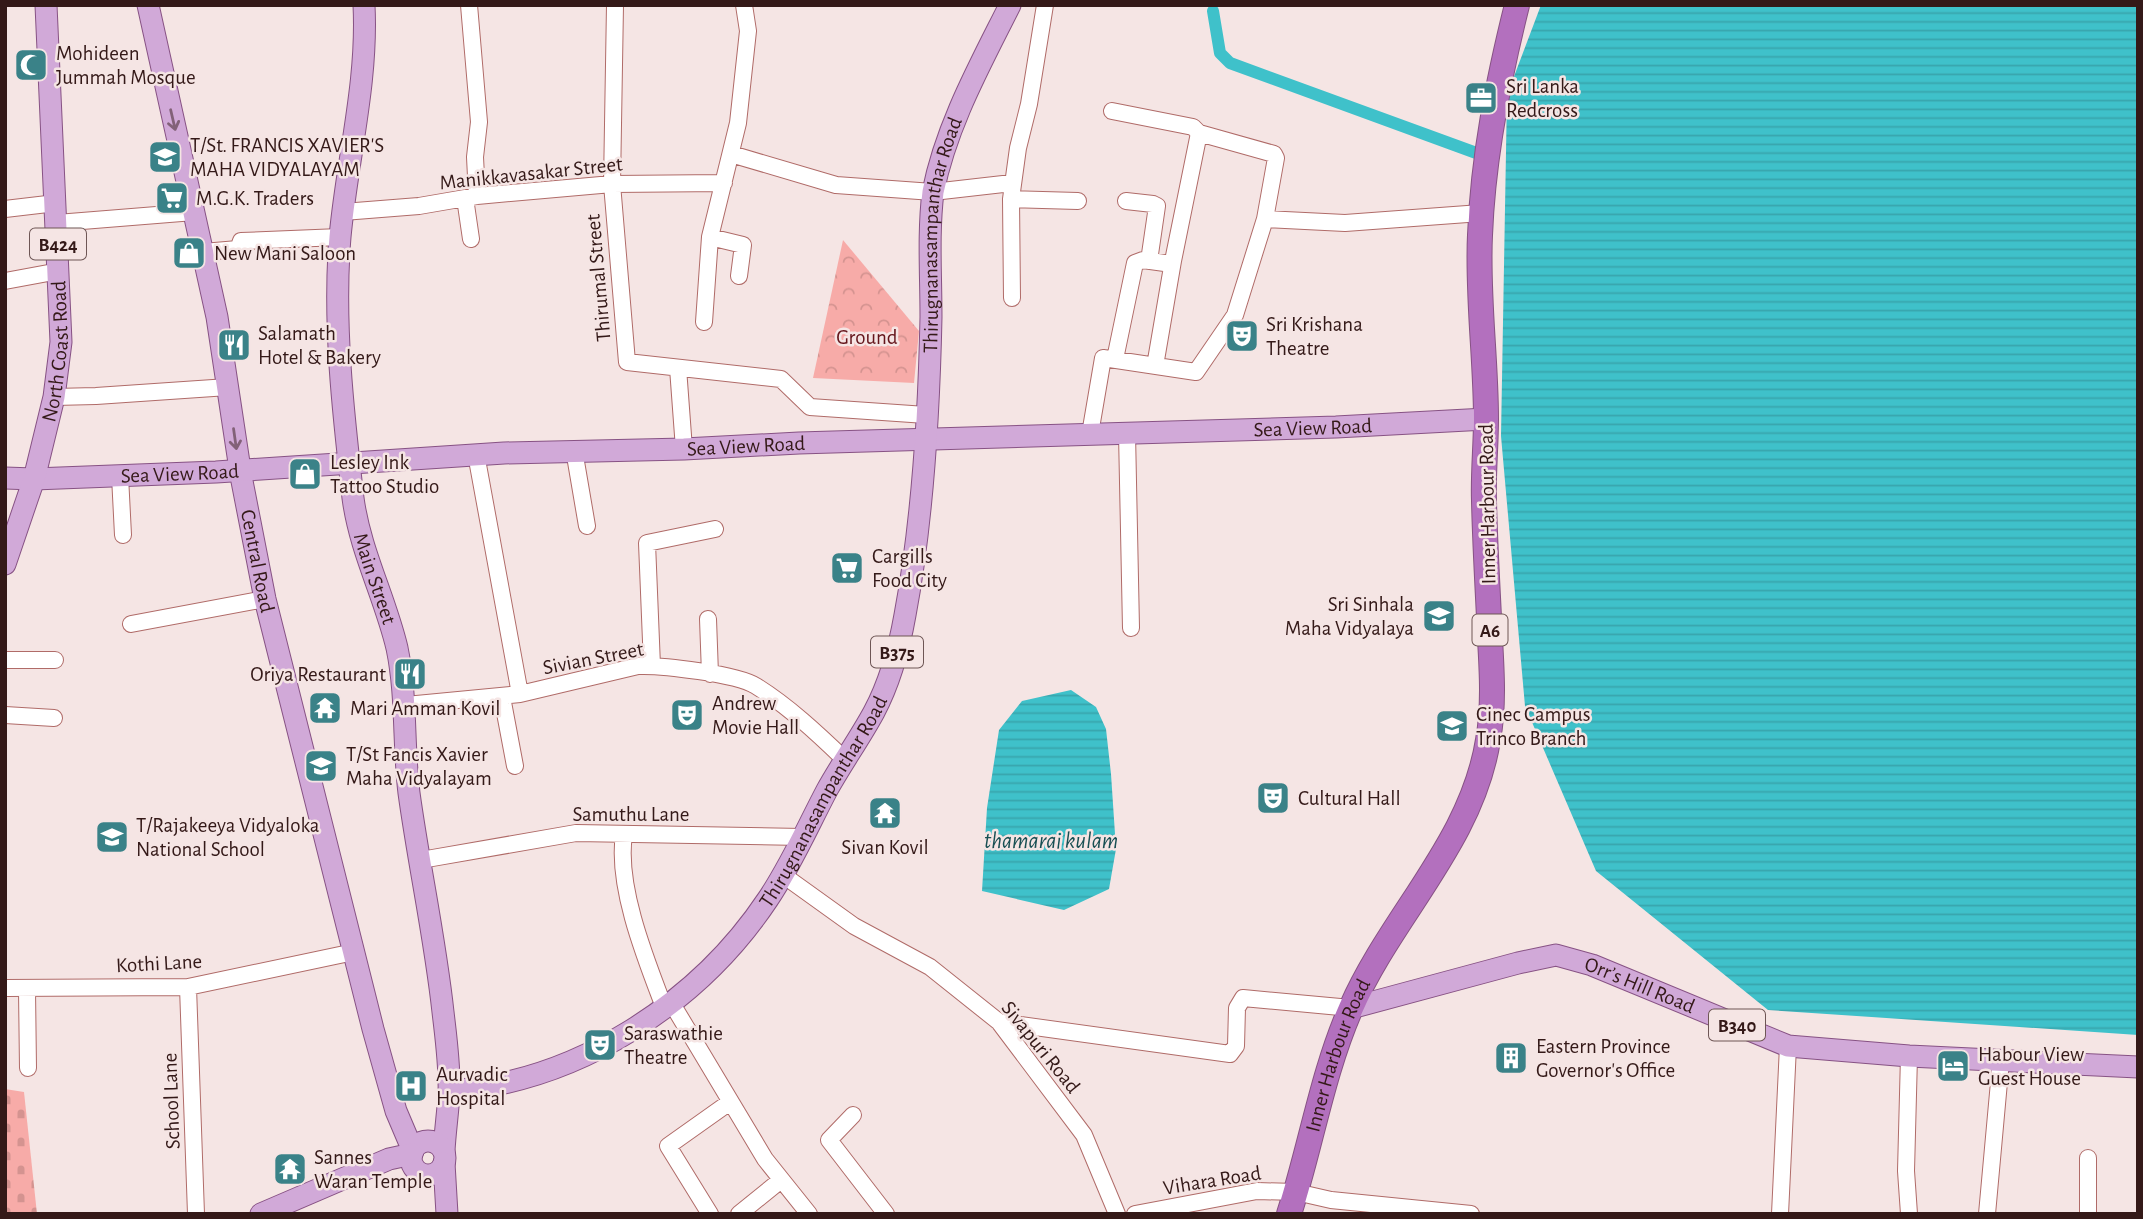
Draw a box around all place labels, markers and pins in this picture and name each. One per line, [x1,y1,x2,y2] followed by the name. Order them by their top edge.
[56,43,196,88] place label: Mohideen Jummah Mosque
[12,46,50,84] mosque icon: Mohideen Jummah Mosque
[1506,76,1579,121] place label: Sri Lanka Redcross
[1462,79,1500,117] office icon: Sri Lanka Redcross
[190,135,384,180] place label: T/St. FRANCIS XAVIER'S MAHA VIDYALAYAM
[146,138,184,176] school or university icon: T/St. FRANCIS XAVIER'S MAHA VIDYALAYAM
[153,179,191,217] supermarket icon: M.G.K. Traders
[196,188,314,209] place label: M.G.K. Traders
[170,234,208,272] shop icon: New Mani Saloon
[214,243,356,264] place label: New Mani Saloon
[1266,314,1363,359] place label: Sri Krishana Theatre
[1223,317,1261,355] theatre icon: Sri Krishana Theatre
[258,323,381,368] place label: Salamath Hotel & Bakery
[215,326,253,364] restaurant icon: Salamath Hotel & Bakery
[330,452,439,497] place label: Lesley Ink Tattoo Studio
[286,455,324,493] shop icon: Lesley Ink Tattoo Studio
[872,546,947,591] place label: Cargills Food City
[828,549,866,587] supermarket icon: Cargills Food City
[1285,594,1414,639] place label: Sri Sinhala Maha Vidyalaya
[1420,597,1458,635] school or university icon: Sri Sinhala Maha Vidyalaya
[391,655,429,693] restaurant icon: Oriya Restaurant
[250,664,386,685] place label: Oriya Restaurant
[306,689,344,727] temple icon: Mari Amman Kovil
[712,693,799,738] place label: Andrew Movie Hall
[668,696,706,734] theatre icon: Andrew Movie Hall
[350,698,500,719] place label: Mari Amman Kovil
[1476,704,1590,749] place label: Cinec Campus Trinco Branch
[1433,707,1471,745] school or university icon: Cinec Campus Trinco Branch
[346,744,492,789] place label: T/St Fancis Xavier Maha Vidyalayam
[302,747,340,785] school or university icon: T/St Fancis Xavier Maha Vidyalayam
[1254,779,1292,817] theatre icon: Cultural Hall
[1298,788,1401,809] place label: Cultural Hall
[866,794,904,832] temple icon: Sivan Kovil
[136,815,320,860] place label: T/Rajakeeya Vidyaloka National School
[93,818,131,856] school or university icon: T/Rajakeeya Vidyaloka National School
[841,837,929,858] place label: Sivan Kovil
[624,1023,723,1068] place label: Saraswathie Theatre
[581,1026,619,1064] theatre icon: Saraswathie Theatre
[1536,1036,1675,1081] place label: Eastern Province Governor's Office
[1492,1039,1530,1077] building icon: Eastern Province Governor's Office
[1978,1044,2084,1089] place label: Habour View Guest House
[1934,1047,1972,1085] hotel icon: Habour View Guest House
[436,1064,508,1109] place label: Aurvadic Hospital
[392,1067,430,1105] hospital icon: Aurvadic Hospital
[314,1147,432,1192] place label: Sannes Waran Temple
[271,1150,309,1188] temple icon: Sannes Waran Temple

